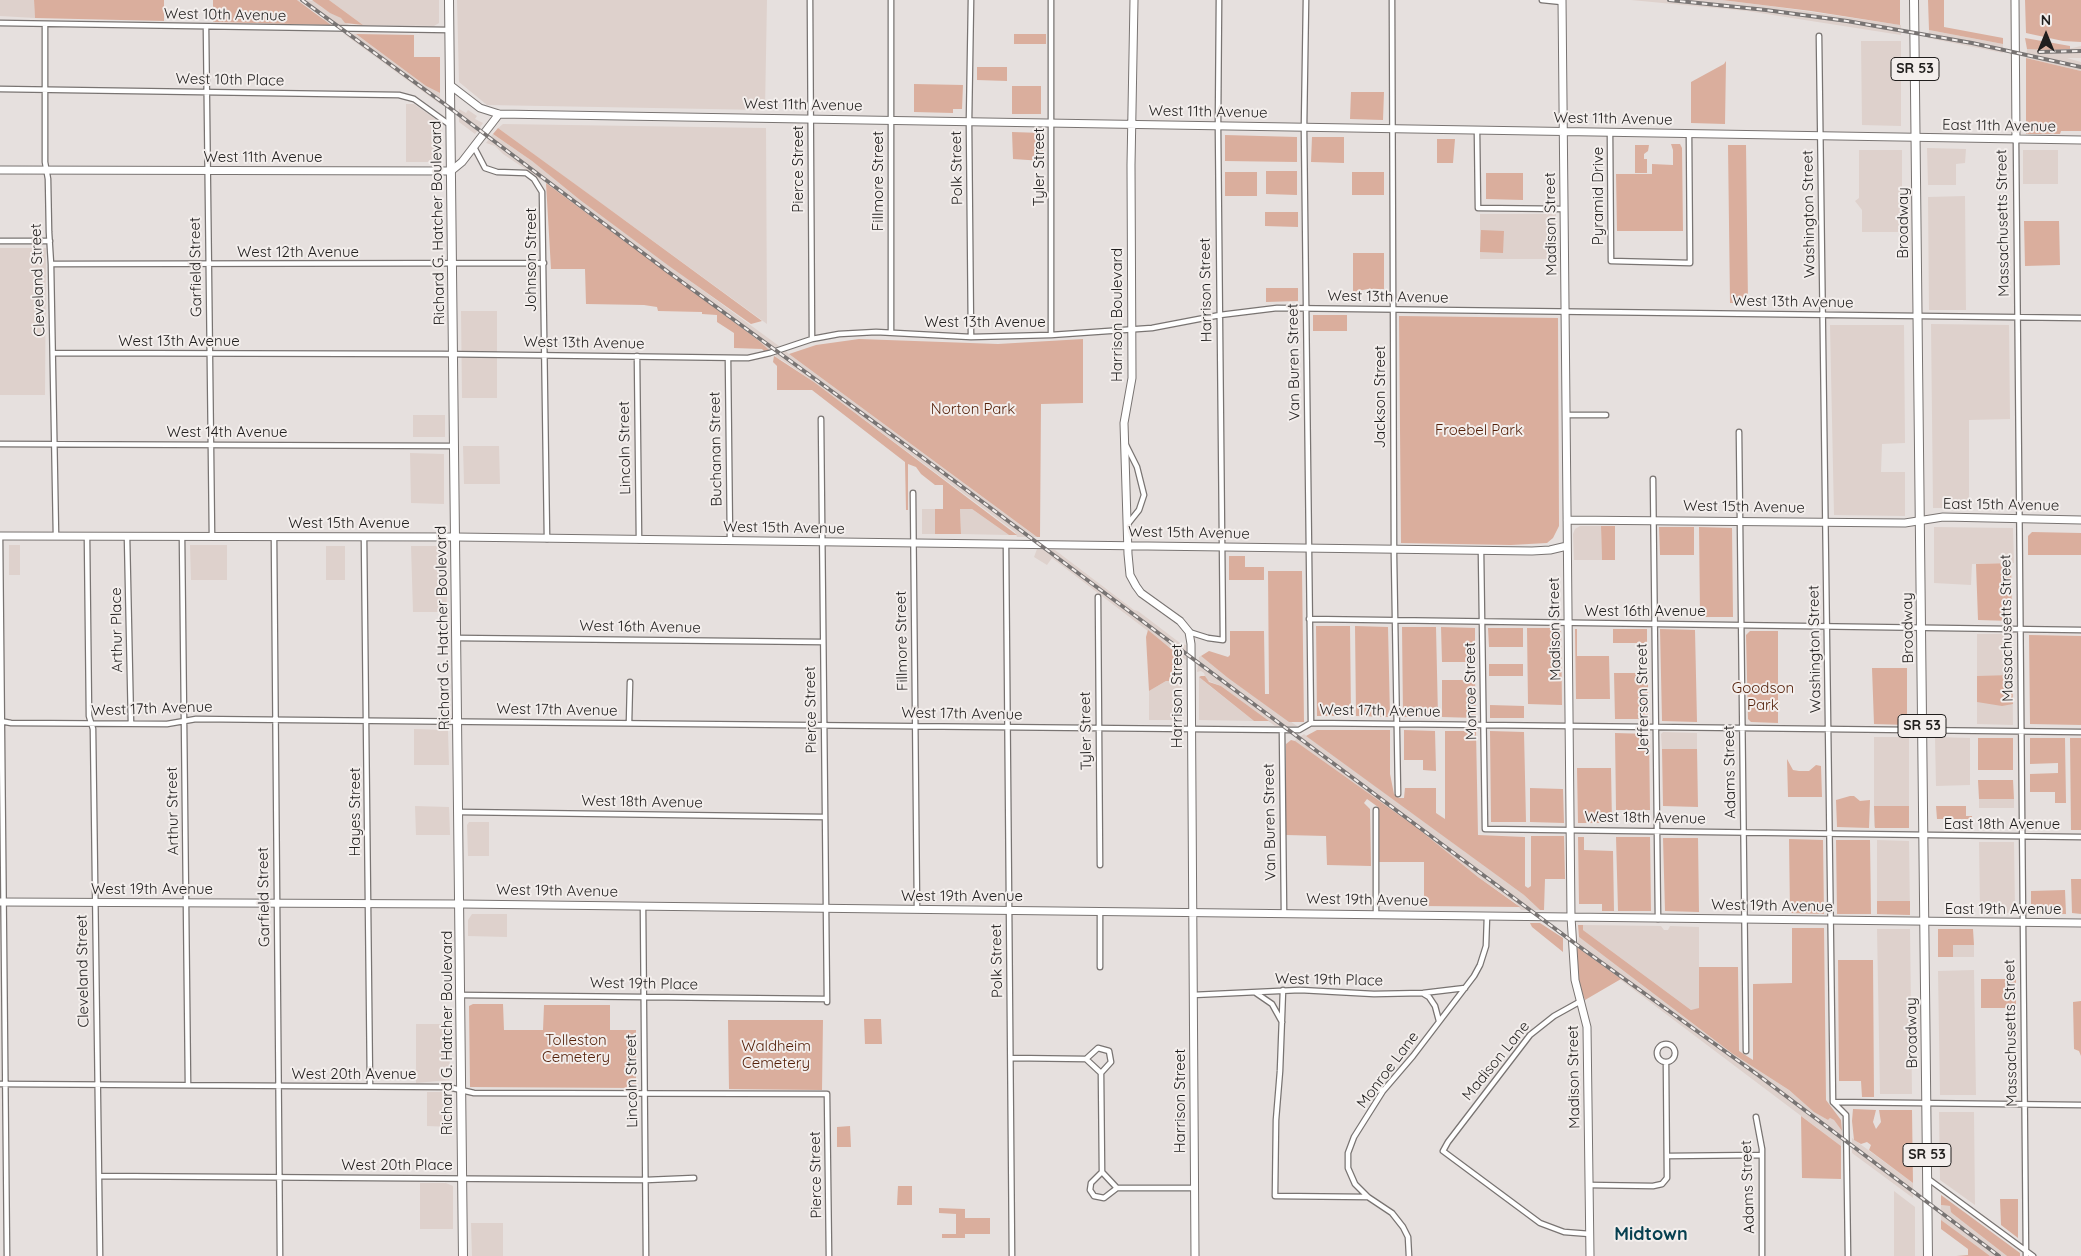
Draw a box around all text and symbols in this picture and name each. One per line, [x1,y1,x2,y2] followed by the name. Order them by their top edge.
[164,5,286,25] street label: West 10th Avenue
[2021,10,2071,60] north arrow
[2041,11,2051,29] text: N
[1891,58,1939,80] road number: SR 53
[175,70,285,90] street label: West 10th Place
[743,95,863,115] street label: West 11th Avenue
[1148,102,1268,122] street label: West 11th Avenue
[1553,109,1673,129] street label: West 11th Avenue
[1942,116,2056,136] street label: East 11th Avenue
[427,121,449,325] street label: Richard G. Hatcher Boulevard
[789,125,807,213] street label: Pierce Street
[1030,128,1048,206] street label: Tyler Street
[869,131,887,231] street label: Fillmore Street
[947,131,967,205] street label: Polk Street
[1589,147,1607,245] street label: Pyramid Drive
[203,148,323,166] street label: West 11th Avenue
[1993,149,2013,297] street label: Massachusetts Street
[1799,150,1819,278] street label: Washington Street
[1541,172,1561,276] street label: Madison Street
[1894,187,1912,259] street label: Broadway
[522,208,540,312] street label: Johnson Street
[186,217,206,317] street label: Garfield Street
[27,223,49,337] street label: Cleveland Street
[1196,238,1216,342] street label: Harrison Street
[237,243,359,261] street label: West 12th Avenue
[1108,248,1126,382] street label: Harrison Boulevard
[1327,287,1449,307] street label: West 13th Avenue
[1732,292,1854,312] street label: West 13th Avenue
[1284,303,1304,421] street label: Van Buren Street
[924,313,1046,331] street label: West 13th Avenue
[118,332,240,350] street label: West 13th Avenue
[523,333,645,353] street label: West 13th Avenue
[1371,345,1389,449] street label: Jackson Street
[706,391,726,507] street label: Buchanan Street
[931,400,1015,418] park label: Norton Park
[615,401,635,495] street label: Lincoln Street
[1435,421,1523,439] park label: Froebel Park
[166,423,288,441] street label: West 14th Avenue
[1943,495,2059,515] street label: East 15th Avenue
[1683,497,1805,517] street label: West 15th Avenue
[288,514,410,532] street label: West 15th Avenue
[723,518,845,538] street label: West 15th Avenue
[1128,523,1250,543] street label: West 15th Avenue
[432,526,454,730] street label: Richard G. Hatcher Boulevard
[1997,554,2017,702] street label: Massachusetts Street
[1545,577,1565,681] street label: Madison Street
[1805,585,1825,713] street label: Washington Street
[107,587,127,673] street label: Arthur Place
[892,591,912,691] street label: Fillmore Street
[1898,592,1918,664] street label: Broadway
[1584,602,1706,620] street label: West 16th Avenue
[579,617,701,637] street label: West 16th Avenue
[1461,642,1481,740] street label: Monroe Street
[1633,643,1653,755] street label: Jefferson Street
[1168,644,1186,748] street label: Harrison Street
[801,666,821,754] street label: Pierce Street
[1732,679,1794,714] park label: Goodson Park
[1076,691,1096,771] street label: Tyler Street
[91,698,213,720] street label: West 17th Avenue
[496,700,618,720] street label: West 17th Avenue
[1319,701,1441,721] street label: West 17th Avenue
[901,704,1023,724] street label: West 17th Avenue
[1898,714,1946,738] road number: SR 53
[1720,725,1740,819] street label: Adams Street
[1260,763,1280,881] street label: Van Buren Street
[163,767,183,855] street label: Arthur Street
[346,768,364,856] street label: Hayes Street
[581,792,703,812] street label: West 18th Avenue
[1584,808,1706,828] street label: West 18th Avenue
[1944,815,2060,833] street label: East 18th Avenue
[254,847,274,947] street label: Garfield Street
[91,880,213,898] street label: West 19th Avenue
[496,881,618,901] street label: West 19th Avenue
[901,887,1023,905] street label: West 19th Avenue
[1306,890,1428,910] street label: West 19th Avenue
[1711,896,1833,916] street label: West 19th Avenue
[1945,900,2061,918] street label: East 19th Avenue
[73,914,93,1028] street label: Cleveland Street
[987,924,1007,998] street label: Polk Street
[438,931,456,1135] street label: Richard G. Hatcher Boulevard
[2001,959,2021,1107] street label: Massachusetts Street
[1275,970,1383,990] street label: West 19th Place
[590,974,698,994] street label: West 19th Place
[1902,997,1922,1069] street label: Broadway
[1459,1018,1533,1104] street label: Madison Lane
[1564,1025,1584,1129] street label: Madison Street
[1353,1028,1423,1112] street label: Monroe Lane
[542,1031,610,1066] park label: Tolleston Cemetery
[622,1034,642,1128] street label: Lincoln Street
[741,1037,811,1072] park label: Waldheim Cemetery
[1171,1049,1189,1153] street label: Harrison Street
[291,1065,417,1083] street label: West 20th Avenue
[806,1131,826,1219] street label: Pierce Street
[1737,1140,1759,1234] street label: Adams Street
[1903,1144,1951,1166] road number: SR 53
[341,1156,453,1174] street label: West 20th Place
[1614,1224,1688,1246] district label: Midtown

